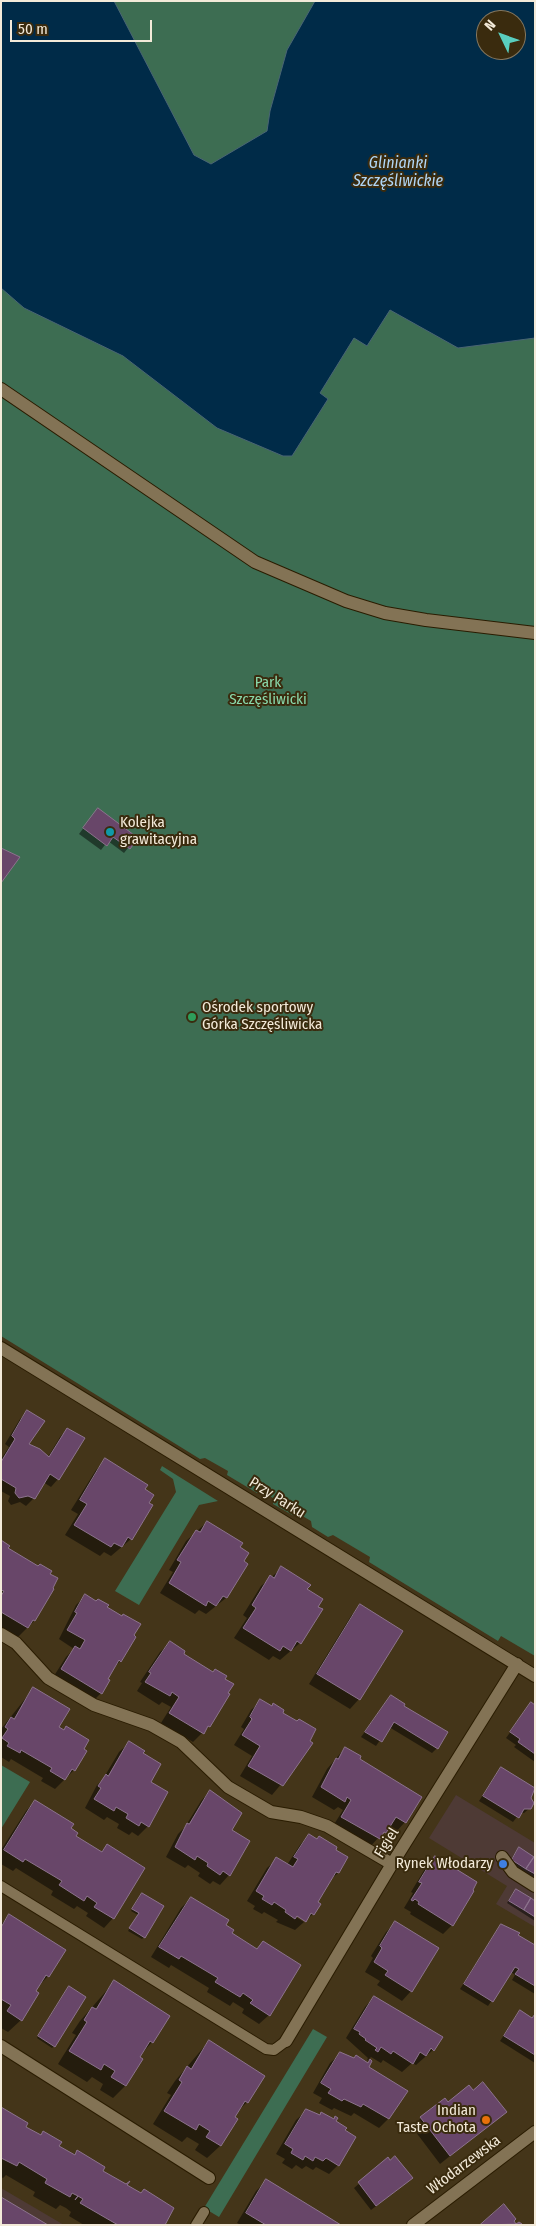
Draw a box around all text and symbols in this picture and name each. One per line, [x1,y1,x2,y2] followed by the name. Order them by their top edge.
[12,10,155,42] scale bar
[476,10,526,60] north arrow
[481,16,499,34] text: N
[18,20,48,38] text: 50 m
[353,154,443,192] water label: Glinianki Szczęśliwickie
[229,674,307,709] park label: Park Szczęśliwicki
[120,814,197,849] place label: Kolejka grawitacyjna
[104,826,116,838] marker: Kolejka grawitacyjna
[202,999,322,1034] place label: Ośrodek sportowy Górka Szczęśliwicka
[186,1011,198,1023] marker: Ośrodek sportowy Górka Szczęśliwicka
[245,1474,309,1522] street label: Przy Parku
[371,1825,403,1861] street label: Figiel
[396,1855,493,1873] place label: Rynek Włodarzy
[497,1858,509,1870] marker: Rynek Włodarzy
[397,2102,476,2137] place label: Indian Taste Ochota
[480,2114,492,2126] marker: Indian Taste Ochota
[424,2132,504,2198] street label: Włodarzewska

